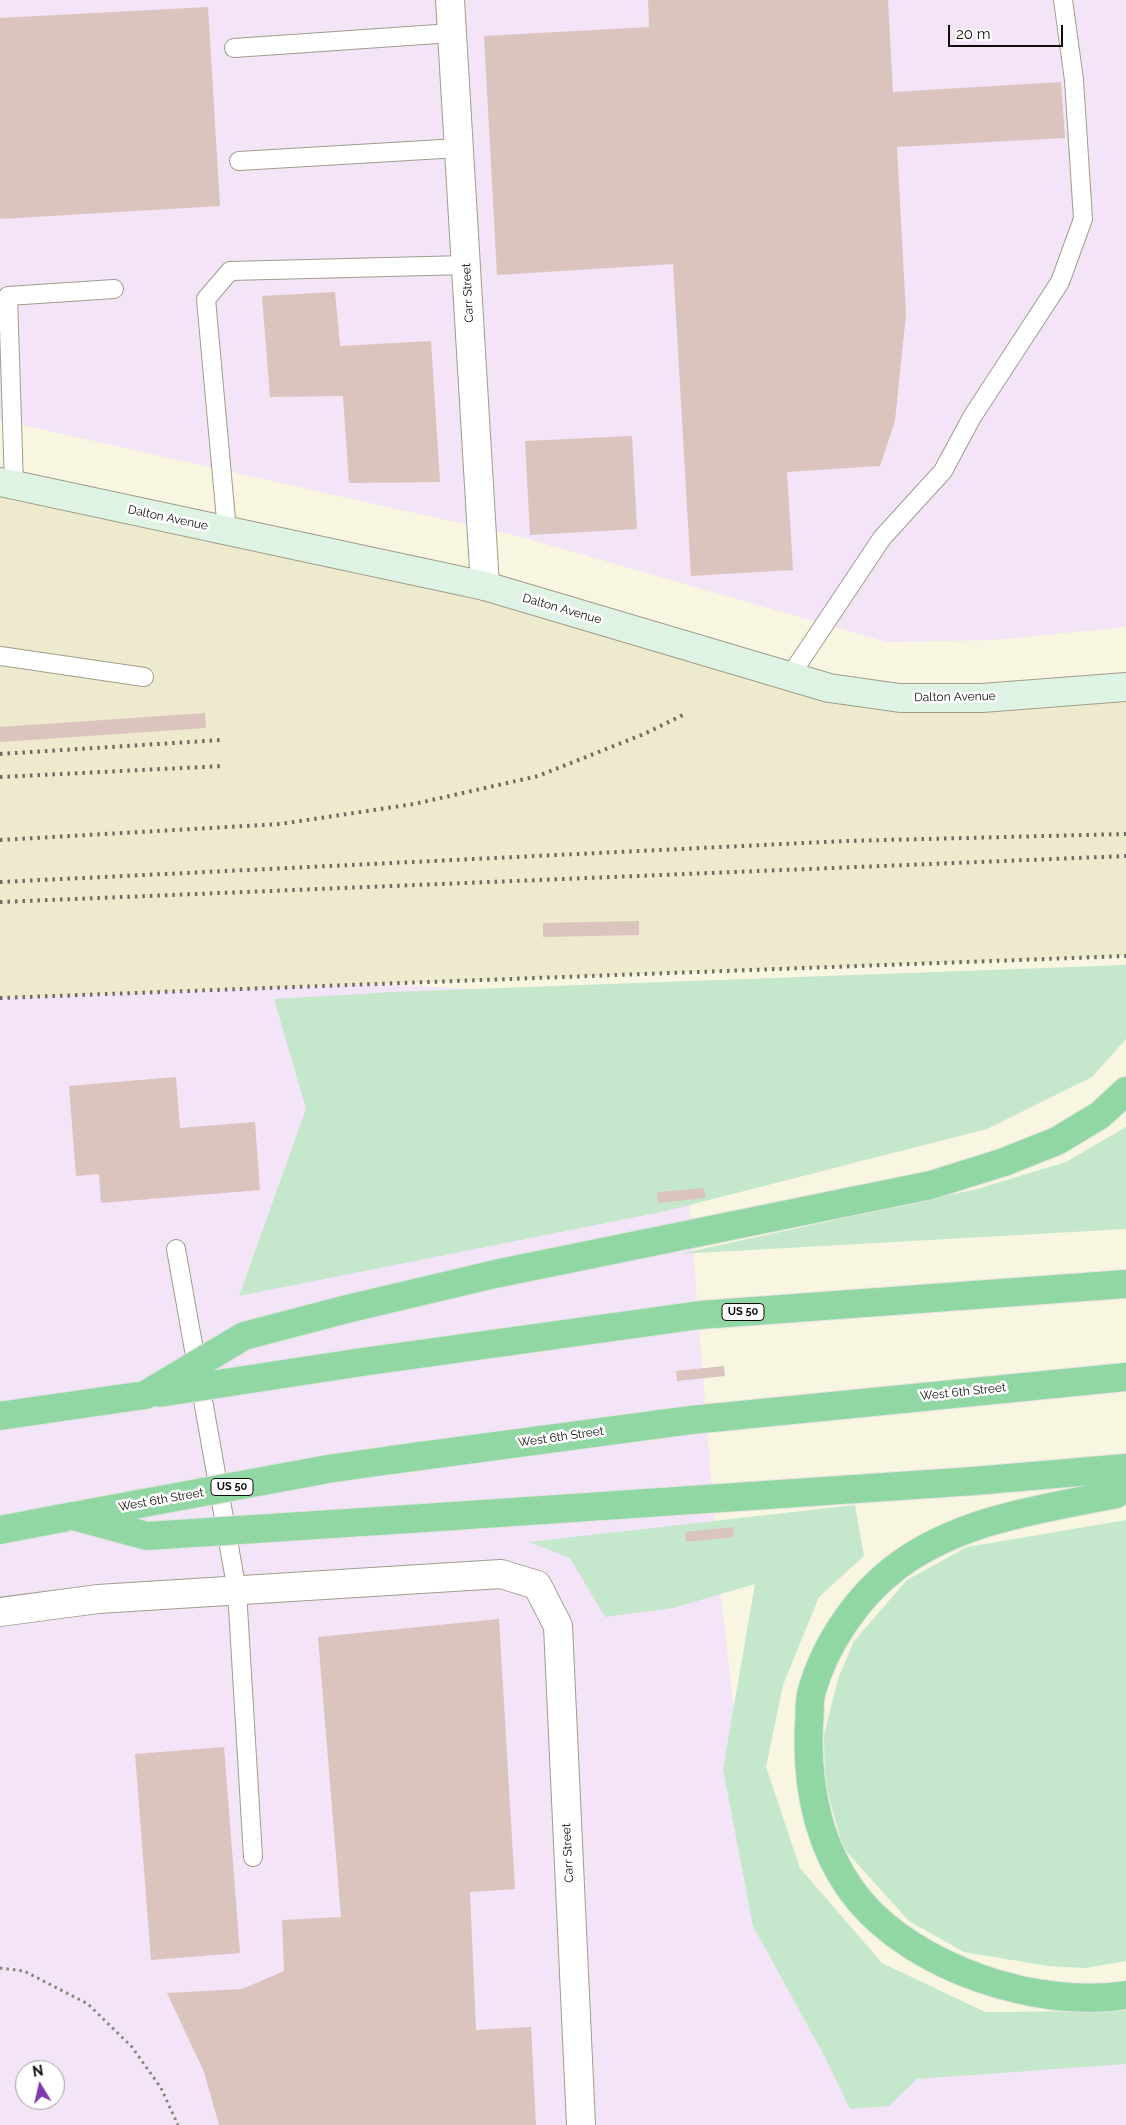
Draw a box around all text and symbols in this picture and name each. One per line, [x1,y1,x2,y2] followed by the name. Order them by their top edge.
[951,15,1066,47] scale bar
[956,25,991,43] text: 20 m
[459,263,477,323] street label: Carr Street
[127,502,209,534] street label: Dalton Avenue
[521,591,603,627] street label: Dalton Avenue
[914,689,996,705] street label: Dalton Avenue
[722,1304,764,1320] road number: US 50
[919,1380,1007,1404] street label: West 6th Street
[517,1424,605,1450] street label: West 6th Street
[211,1478,253,1495] road number: US 50
[117,1485,205,1515] street label: West 6th Street
[559,1823,577,1883] street label: Carr Street
[15,2060,65,2110] north arrow
[31,2062,44,2080] text: N

